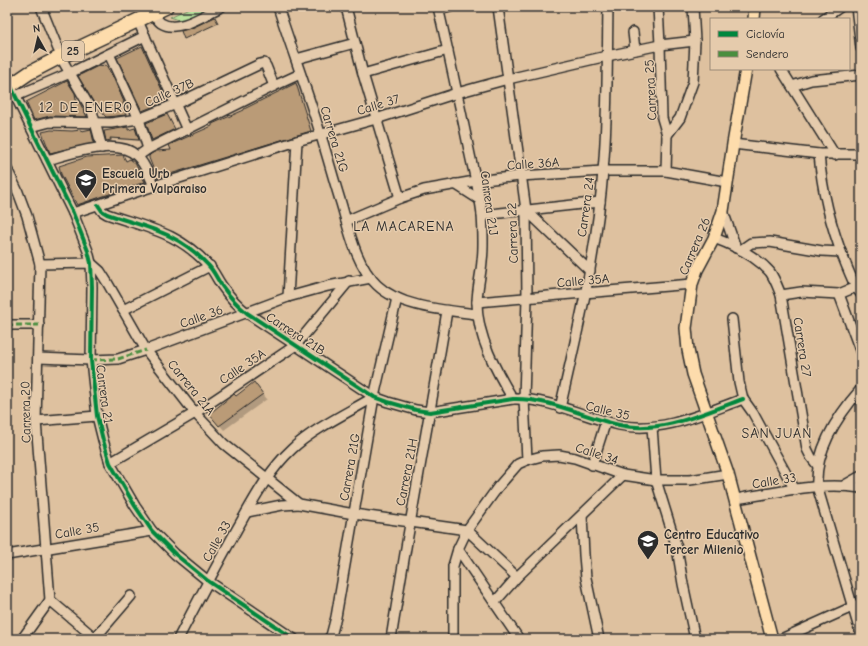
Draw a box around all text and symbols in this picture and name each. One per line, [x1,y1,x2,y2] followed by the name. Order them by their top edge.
[18,18,58,58] north arrow
[710,18,850,70] legend
[32,22,41,36] text: N
[746,27,785,41] text: Ciclovía
[62,41,84,61] road number: 25
[746,47,789,61] text: Sendero
[641,59,660,121] street label: Carrera 25
[142,75,196,110] street label: Calle 37B
[355,91,401,118] street label: Calle 37
[39,99,133,116] district label: 12 DE ENERO
[317,104,352,174] street label: Carrera 21G
[506,154,560,173] street label: Calle 36A
[102,166,207,196] place label: Escuela Urb Primera Valparaiso
[73,167,99,200] school or university icon: Escuela Urb Primera Valparaiso
[478,170,501,236] street label: Carrera 21J
[574,176,597,238] street label: Carrera 24
[504,202,521,264] street label: Carrera 22
[676,215,713,277] street label: Carrera 26
[353,218,455,235] district label: LA MACARENA
[556,271,610,290] street label: Calle 35A
[178,302,225,331] street label: Calle 36
[263,309,328,358] street label: Carrera 21B
[790,316,815,378] street label: Carrera 27
[216,345,269,387] street label: Calle 35A
[165,357,219,418] street label: Carrera 21A
[93,364,116,424] street label: Carrera 21
[17,381,34,443] street label: Carrera 20
[584,398,631,423] street label: Calle 35
[742,425,812,442] district label: SAN JUAN
[336,432,363,502] street label: Carrera 21G
[393,437,420,507] street label: Carrera 21H
[574,440,620,467] street label: Calle 34
[751,470,797,491] street label: Calle 33
[199,518,234,564] street label: Calle 33
[54,519,100,542] street label: Calle 35
[664,527,760,557] place label: Centro Educativo Tercer Milenio
[635,528,661,561] school or university icon: Centro Educativo Tercer Milenio

